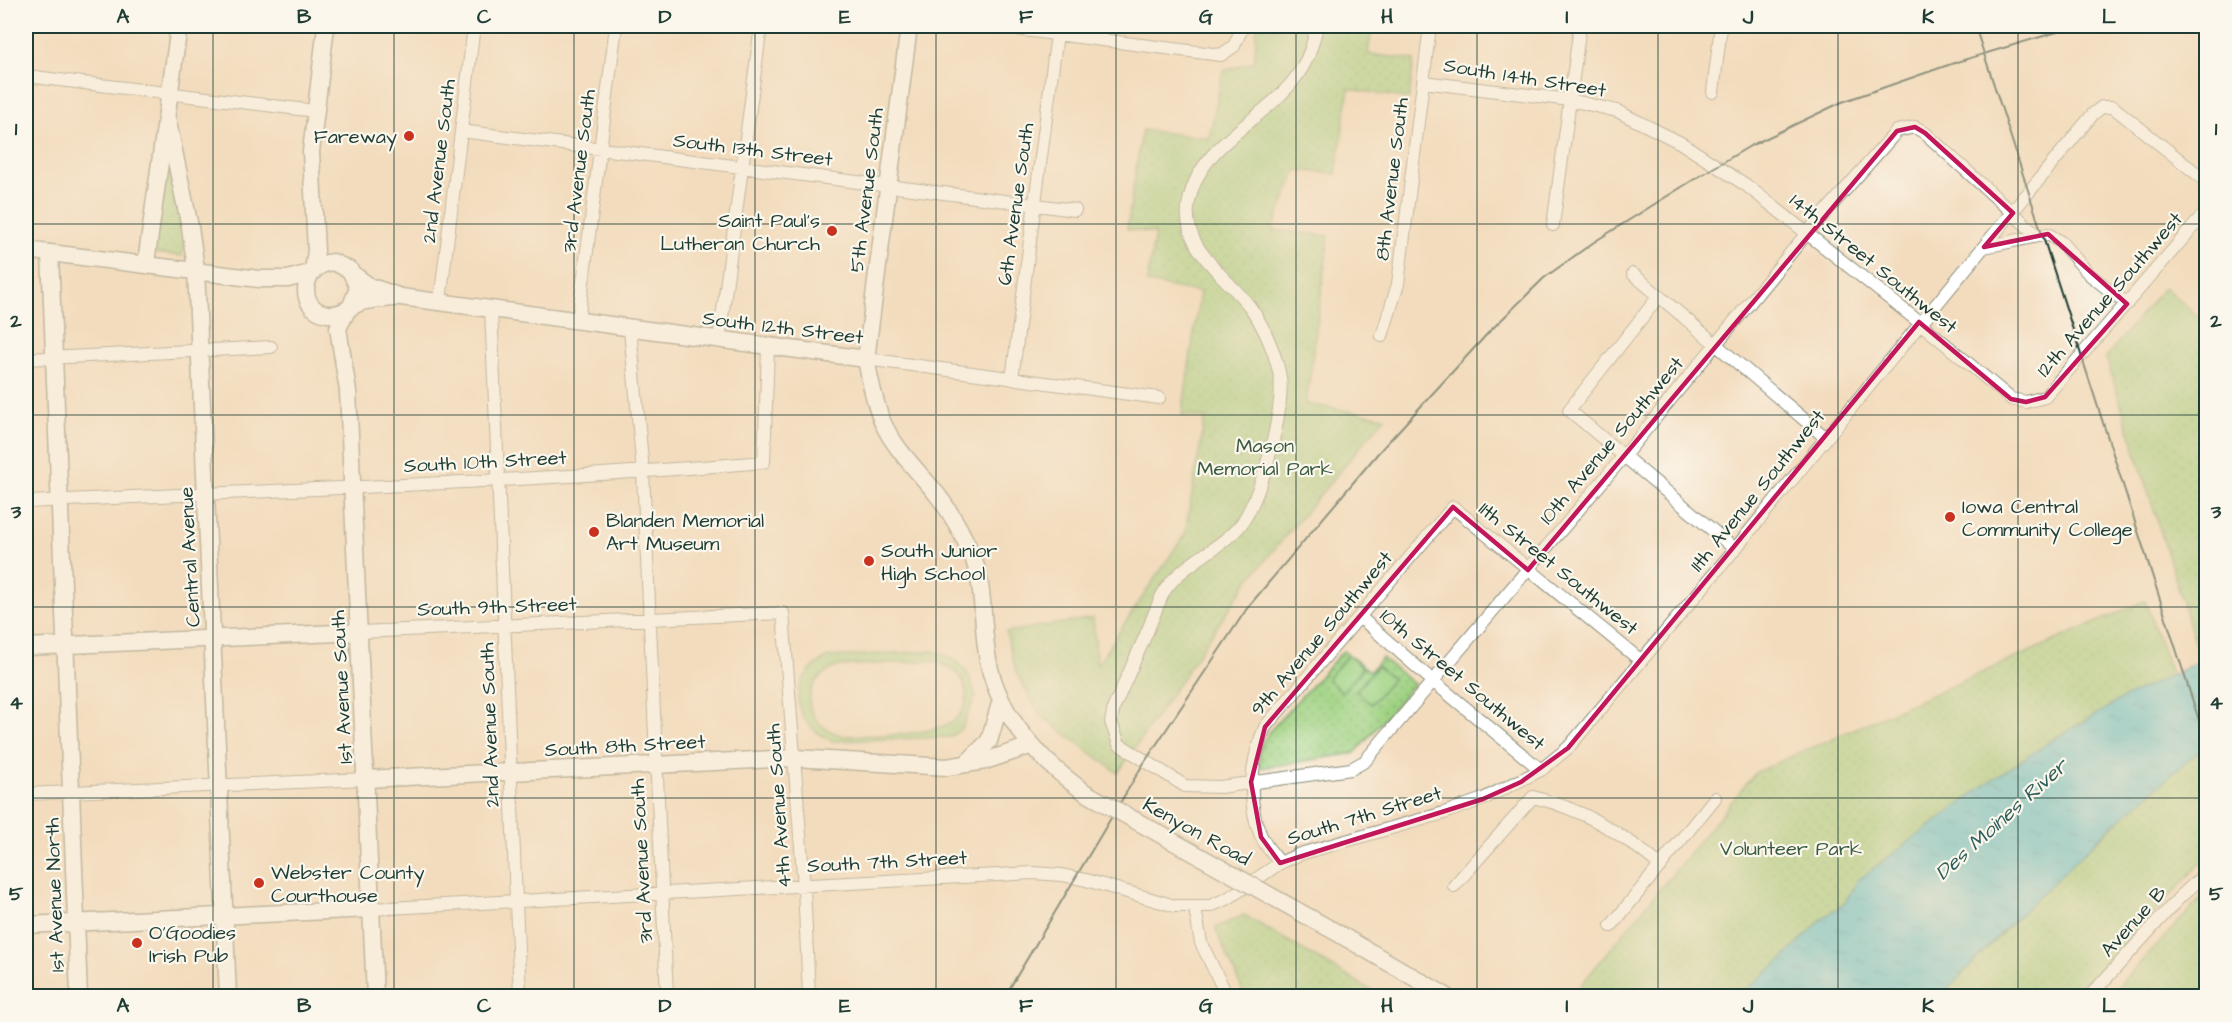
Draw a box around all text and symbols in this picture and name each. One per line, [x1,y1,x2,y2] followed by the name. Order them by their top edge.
[117,3,130,31] text: A
[297,3,312,31] text: B
[477,3,492,31] text: C
[659,3,672,31] text: D
[839,3,851,31] text: E
[1019,3,1034,31] text: F
[1199,3,1213,31] text: G
[1381,3,1393,31] text: H
[1565,3,1569,31] text: I
[1742,3,1754,31] text: J
[1922,3,1935,31] text: K
[2102,3,2116,31] text: L
[1442,51,1608,105] street label: South 14th Street
[415,77,463,245] street label: 2nd Avenue South
[555,88,603,255] street label: 3rd Avenue South
[1368,96,1416,262] street label: 8th Avenue South
[843,106,891,274] street label: 5th Avenue South
[15,115,18,143] text: 1
[2215,115,2218,143] text: 1
[991,121,1041,287] street label: 6th Avenue South
[314,123,397,152] place label: Fareway
[671,126,834,174] street label: South 13th Street
[402,129,416,143] marker: Fareway
[1783,187,1963,340] street label: 14th Street Southwest
[2030,206,2189,383] street label: 12th Avenue Southwest
[660,207,820,258] place label: Saint Paul's Lutheran Church
[825,224,839,238] marker: Saint Paul's Lutheran Church
[701,304,865,352] street label: South 12th Street
[9,307,22,335] text: 2
[2209,307,2222,335] text: 2
[1533,351,1690,531] street label: 10th Avenue Southwest
[1684,404,1832,578] street label: 11th Avenue Southwest
[1197,432,1333,483] park label: Mason Memorial Park
[403,444,567,480] street label: South 10th Street
[172,486,208,628] street label: Central Avenue
[1962,493,2133,545] place label: Iowa Central Community College
[1473,496,1644,642] street label: 11th Street Southwest
[10,498,22,526] text: 3
[2210,498,2222,526] text: 3
[606,507,764,558] place label: Blanden Memorial Art Museum
[1943,510,1957,524] marker: Iowa Central Community College
[587,525,601,539] marker: Blanden Memorial Art Museum
[881,537,997,589] place label: South Junior High School
[1244,545,1399,722] street label: 9th Avenue Southwest
[862,554,876,568] marker: South Junior High School
[417,590,577,624] street label: South 9th Street
[1374,602,1551,757] street label: 10th Street Southwest
[324,609,360,765] street label: 1st Avenue South
[473,642,507,808] street label: 2nd Avenue South
[9,689,23,717] text: 4
[2209,689,2223,717] text: 4
[759,723,799,889] street label: 4th Avenue South
[544,728,706,764] street label: South 8th Street
[1929,750,2076,887] water label: Des Moines River
[624,778,660,944] street label: 3rd Avenue South
[1284,779,1445,853] street label: South 7th Street
[1137,791,1255,874] street label: Kenyon Road
[38,817,72,973] street label: 1st Avenue North
[1720,835,1862,863] park label: Volunteer Park
[806,844,968,880] street label: South 7th Street
[271,859,425,910] place label: Webster County Courthouse
[252,876,266,890] marker: Webster County Courthouse
[9,880,24,908] text: 5
[2094,880,2173,963] street label: Avenue B
[2209,880,2224,908] text: 5
[149,919,236,970] place label: O'Goodies Irish Pub
[130,936,144,950] marker: O'Goodies Irish Pub
[117,992,130,1020] text: A
[297,992,312,1020] text: B
[477,992,492,1020] text: C
[659,992,672,1020] text: D
[839,992,851,1020] text: E
[1019,992,1034,1020] text: F
[1199,992,1213,1020] text: G
[1381,992,1393,1020] text: H
[1565,992,1569,1020] text: I
[1742,992,1754,1020] text: J
[1922,992,1935,1020] text: K
[2102,992,2116,1020] text: L

